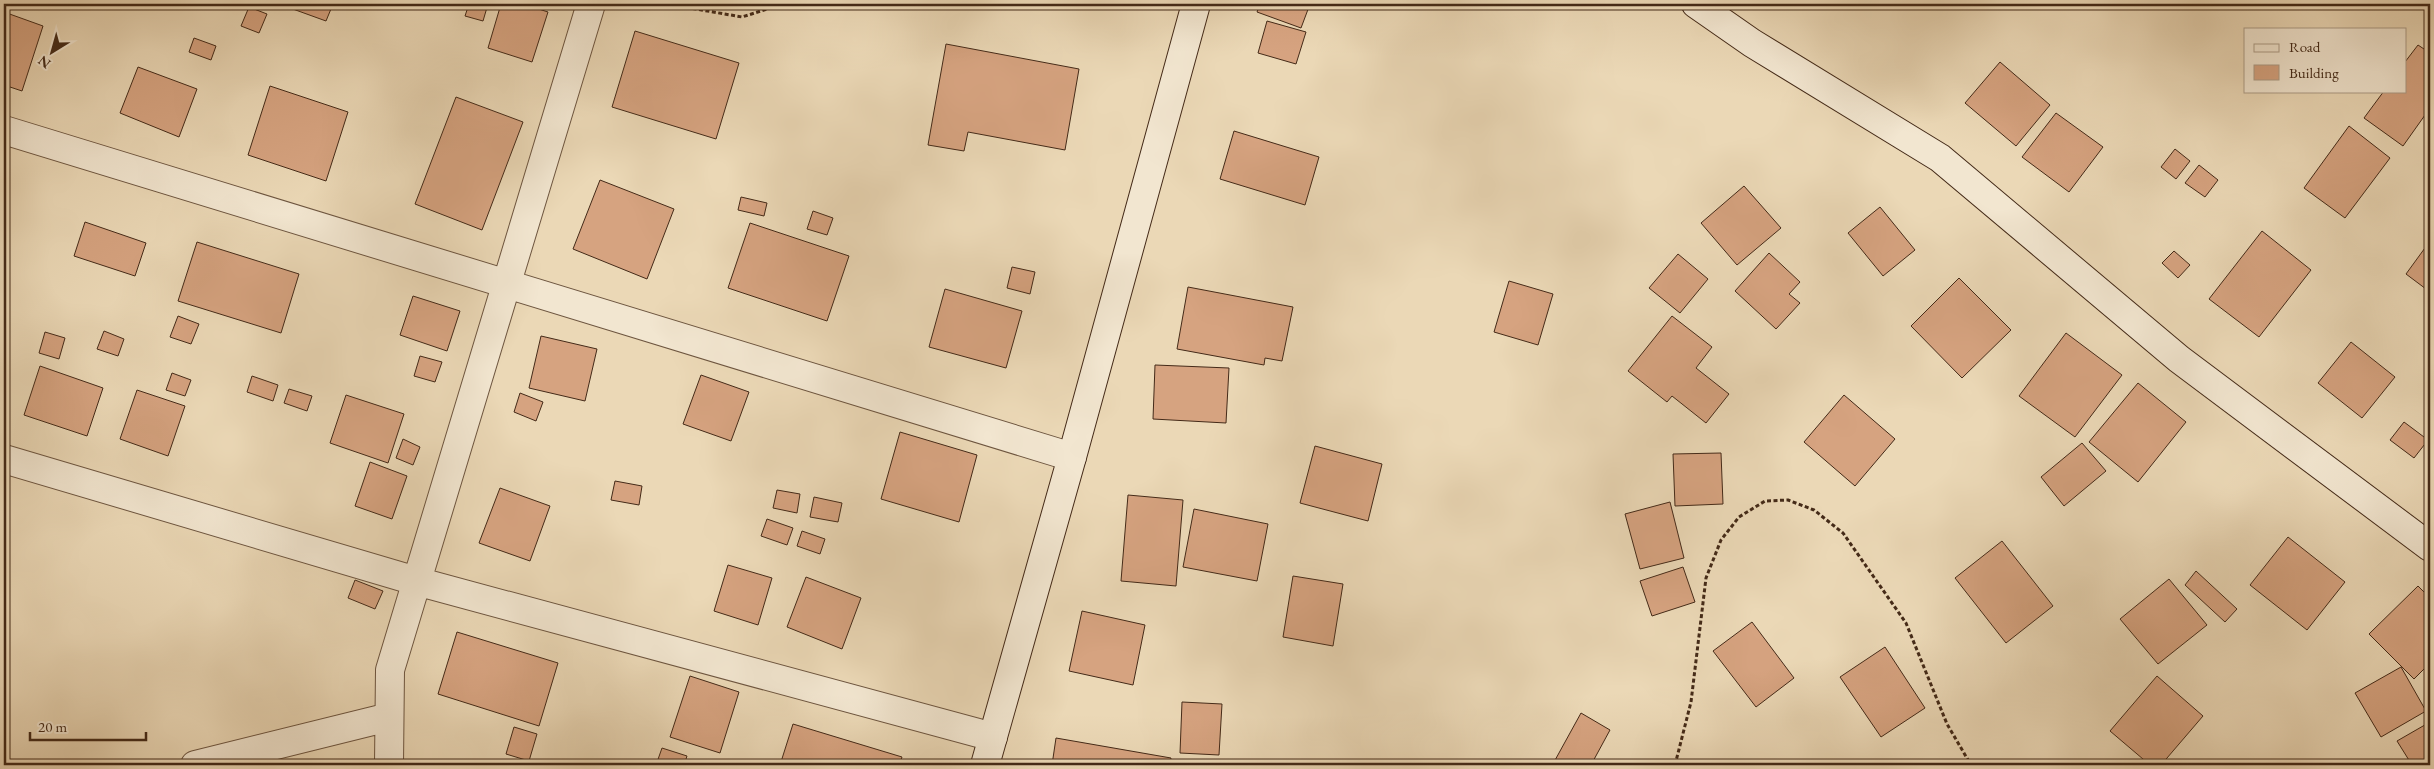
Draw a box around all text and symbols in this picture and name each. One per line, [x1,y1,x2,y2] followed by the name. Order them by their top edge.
[28,28,78,78] north arrow
[2244,28,2406,92] legend
[2289,37,2321,56] text: Road
[34,51,54,73] text: N
[2289,63,2339,82] text: Building
[30,709,146,741] scale bar
[38,717,67,736] text: 20 m

